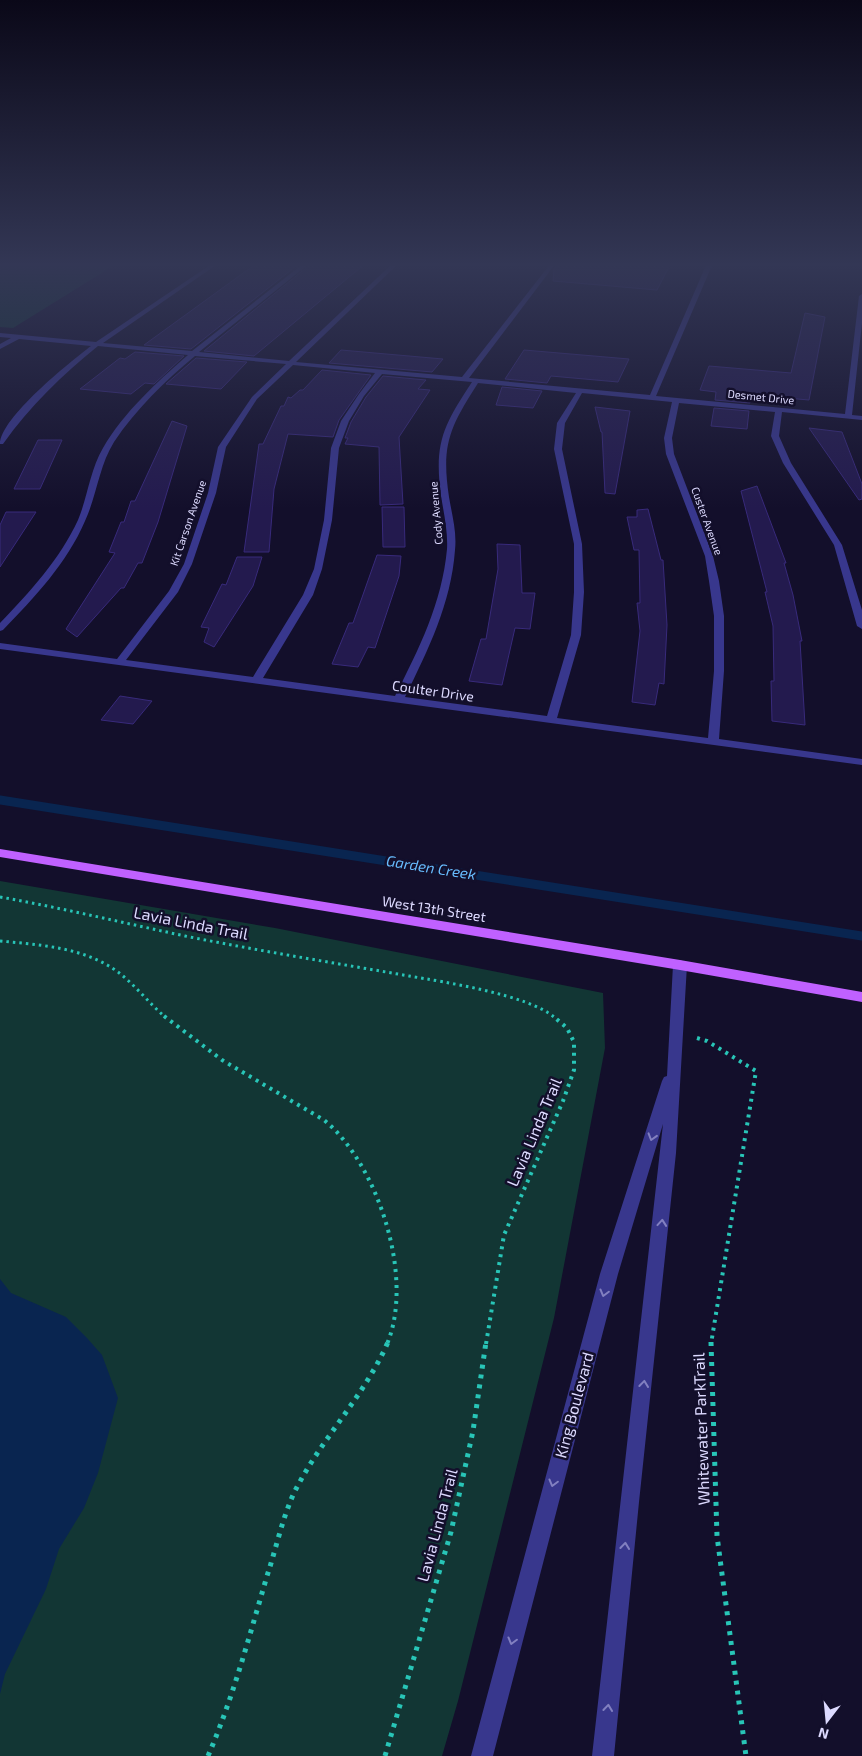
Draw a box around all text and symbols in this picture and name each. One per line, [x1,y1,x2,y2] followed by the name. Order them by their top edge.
[727,387,795,406] street label: Desmet Drive
[167,478,208,567] street label: Kit Carson Avenue
[426,481,445,545] street label: Cody Avenue
[689,485,726,557] street label: Custer Avenue
[391,676,475,705] street label: Coulter Drive
[385,851,478,883] water label: Garden Creek
[381,892,487,925] street label: West 13th Street
[132,902,250,943] street label: Lavia Linda Trail
[502,1074,565,1189] street label: Lavia Linda Trail
[647,1133,657,1141] one-way arrow
[656,1219,667,1227] one-way arrow
[599,1288,610,1297] one-way arrow
[550,1350,597,1460] street label: King Boulevard
[688,1352,713,1506] street label: Whitewater ParkTrail
[638,1380,649,1388] one-way arrow
[412,1466,461,1583] street label: Lavia Linda Trail
[549,1479,559,1487] one-way arrow
[619,1542,630,1550] one-way arrow
[507,1636,518,1645] one-way arrow
[802,1696,852,1746] north arrow
[602,1703,613,1711] one-way arrow
[816,1724,830,1744] text: N

